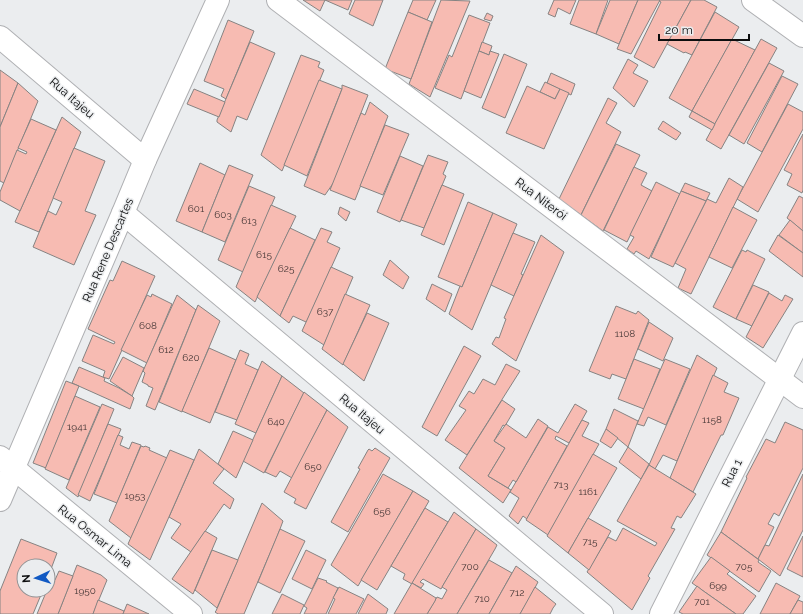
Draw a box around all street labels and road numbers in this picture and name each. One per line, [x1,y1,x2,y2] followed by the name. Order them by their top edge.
[47,75,97,121] street label: Rua Itajeu
[512,175,570,223] street label: Rua Niterói
[80,196,136,304] street label: Rua Rene Descartes
[337,391,387,437] street label: Rua Itajeu
[719,457,745,489] street label: Rua 1
[55,502,135,570] street label: Rua Osmar Lima

